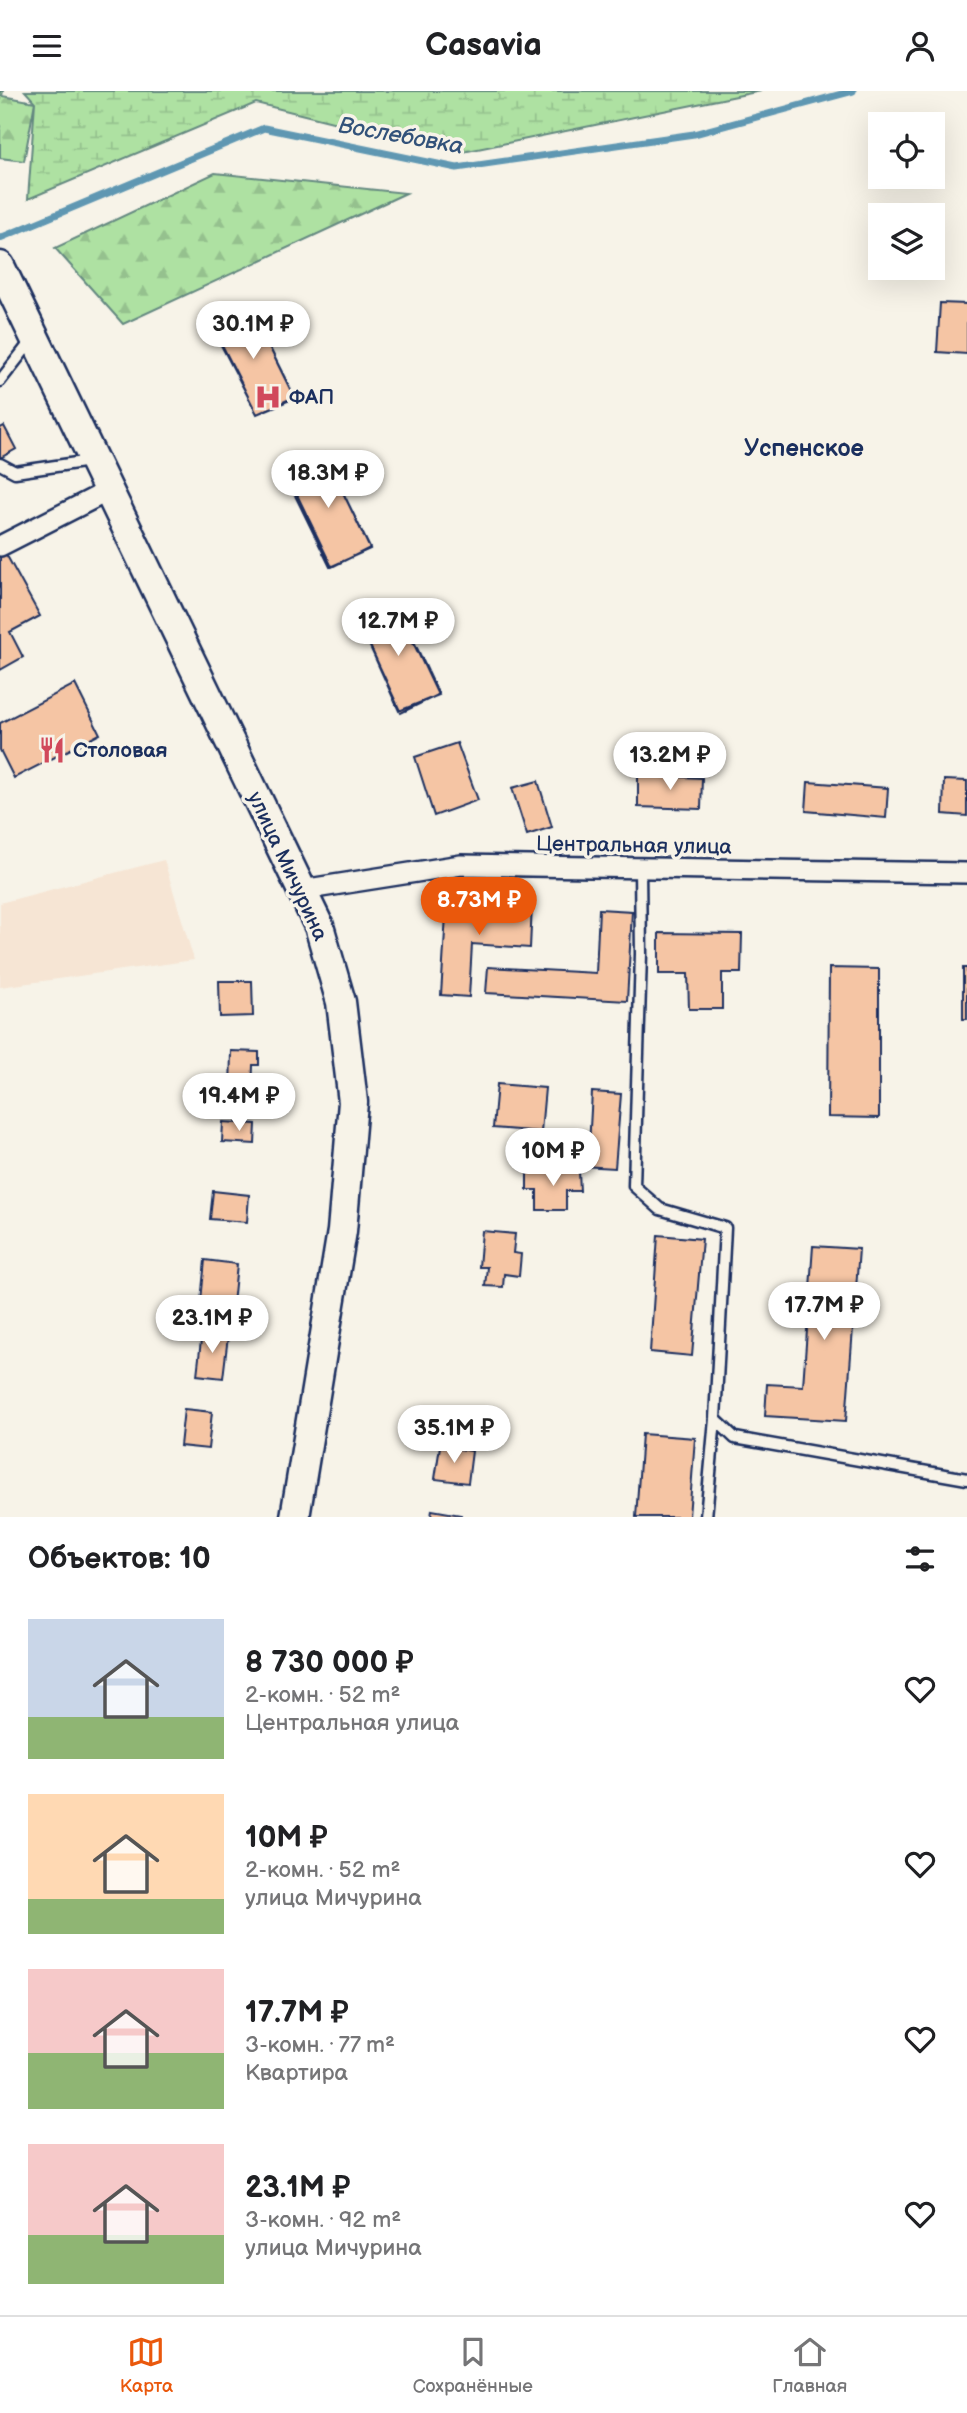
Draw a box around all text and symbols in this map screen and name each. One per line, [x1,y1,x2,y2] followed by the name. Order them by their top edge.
[425,26,542,65] text: Casavia
[28,27,66,65] icon: menu
[901,27,939,65] icon: person
[336,111,465,161] water label: Вослебовка
[868,112,945,280] map controls
[868,112,945,189] button: locate
[868,203,945,280] button: layers
[188,301,318,361] pin: 30.1M ₽
[212,310,294,338] text: 30.1M ₽
[253,382,283,412] hospital icon: ФАП
[289,385,334,410] place label: ФАП
[744,434,864,463] district label: Успенское
[263,451,393,510] pin: 18.3M ₽
[287,459,369,487] text: 18.3M ₽
[333,599,463,658] pin: 12.7M ₽
[358,607,438,635] text: 12.7M ₽
[605,733,735,792] pin: 13.2M ₽
[37,735,67,765] restaurant icon: Столовая
[73,738,168,763] place label: Столовая
[629,741,711,769] text: 13.2M ₽
[242,788,333,945] street label: улица Мичурина
[536,831,733,860] street label: Центральная улица
[414,877,544,937] pin: 8.73M ₽
[437,886,521,914] text: 8.73M ₽
[174,1073,304,1133] pin: 19.4M ₽
[198,1082,280,1110] text: 19.4M ₽
[504,1129,602,1188] pin: 10M ₽
[521,1137,585,1165] text: 10M ₽
[759,1283,889,1342] pin: 17.7M ₽
[784,1291,864,1319] text: 17.7M ₽
[147,1295,277,1355] pin: 23.1M ₽
[172,1304,252,1332] text: 23.1M ₽
[389,1405,519,1465] pin: 35.1M ₽
[414,1414,494,1442] text: 35.1M ₽
[901,1540,939,1578] icon: filters
[28,1541,211,1577] text: Объектов: 10
[245,1645,414,1681] text: 8 730 000 ₽
[84,1647,168,1731] icon: home
[901,1670,939,1708] icon: heart
[245,1681,400,1709] text: 2-комн. · 52 m²
[245,1709,459,1737] text: Центральная улица
[245,1820,328,1856] text: 10M ₽
[84,1822,168,1906] icon: home
[901,1845,939,1883] icon: heart
[245,1856,400,1884] text: 2-комн. · 52 m²
[245,1884,422,1912] text: улица Мичурина
[245,1995,349,2031] text: 17.7M ₽
[84,1997,168,2081] icon: home
[901,2020,939,2058] icon: heart
[245,2031,395,2059] text: 3-комн. · 77 m²
[245,2059,348,2087] text: Квартира
[245,2170,350,2206] text: 23.1M ₽
[84,2172,168,2256] icon: home
[901,2195,939,2233] icon: heart
[245,2206,401,2234] text: 3-комн. · 92 m²
[245,2234,422,2262] text: улица Мичурина
[120,2333,173,2398] tab: Карта
[413,2333,533,2398] tab: Сохранённые
[772,2333,847,2398] tab: Главная

